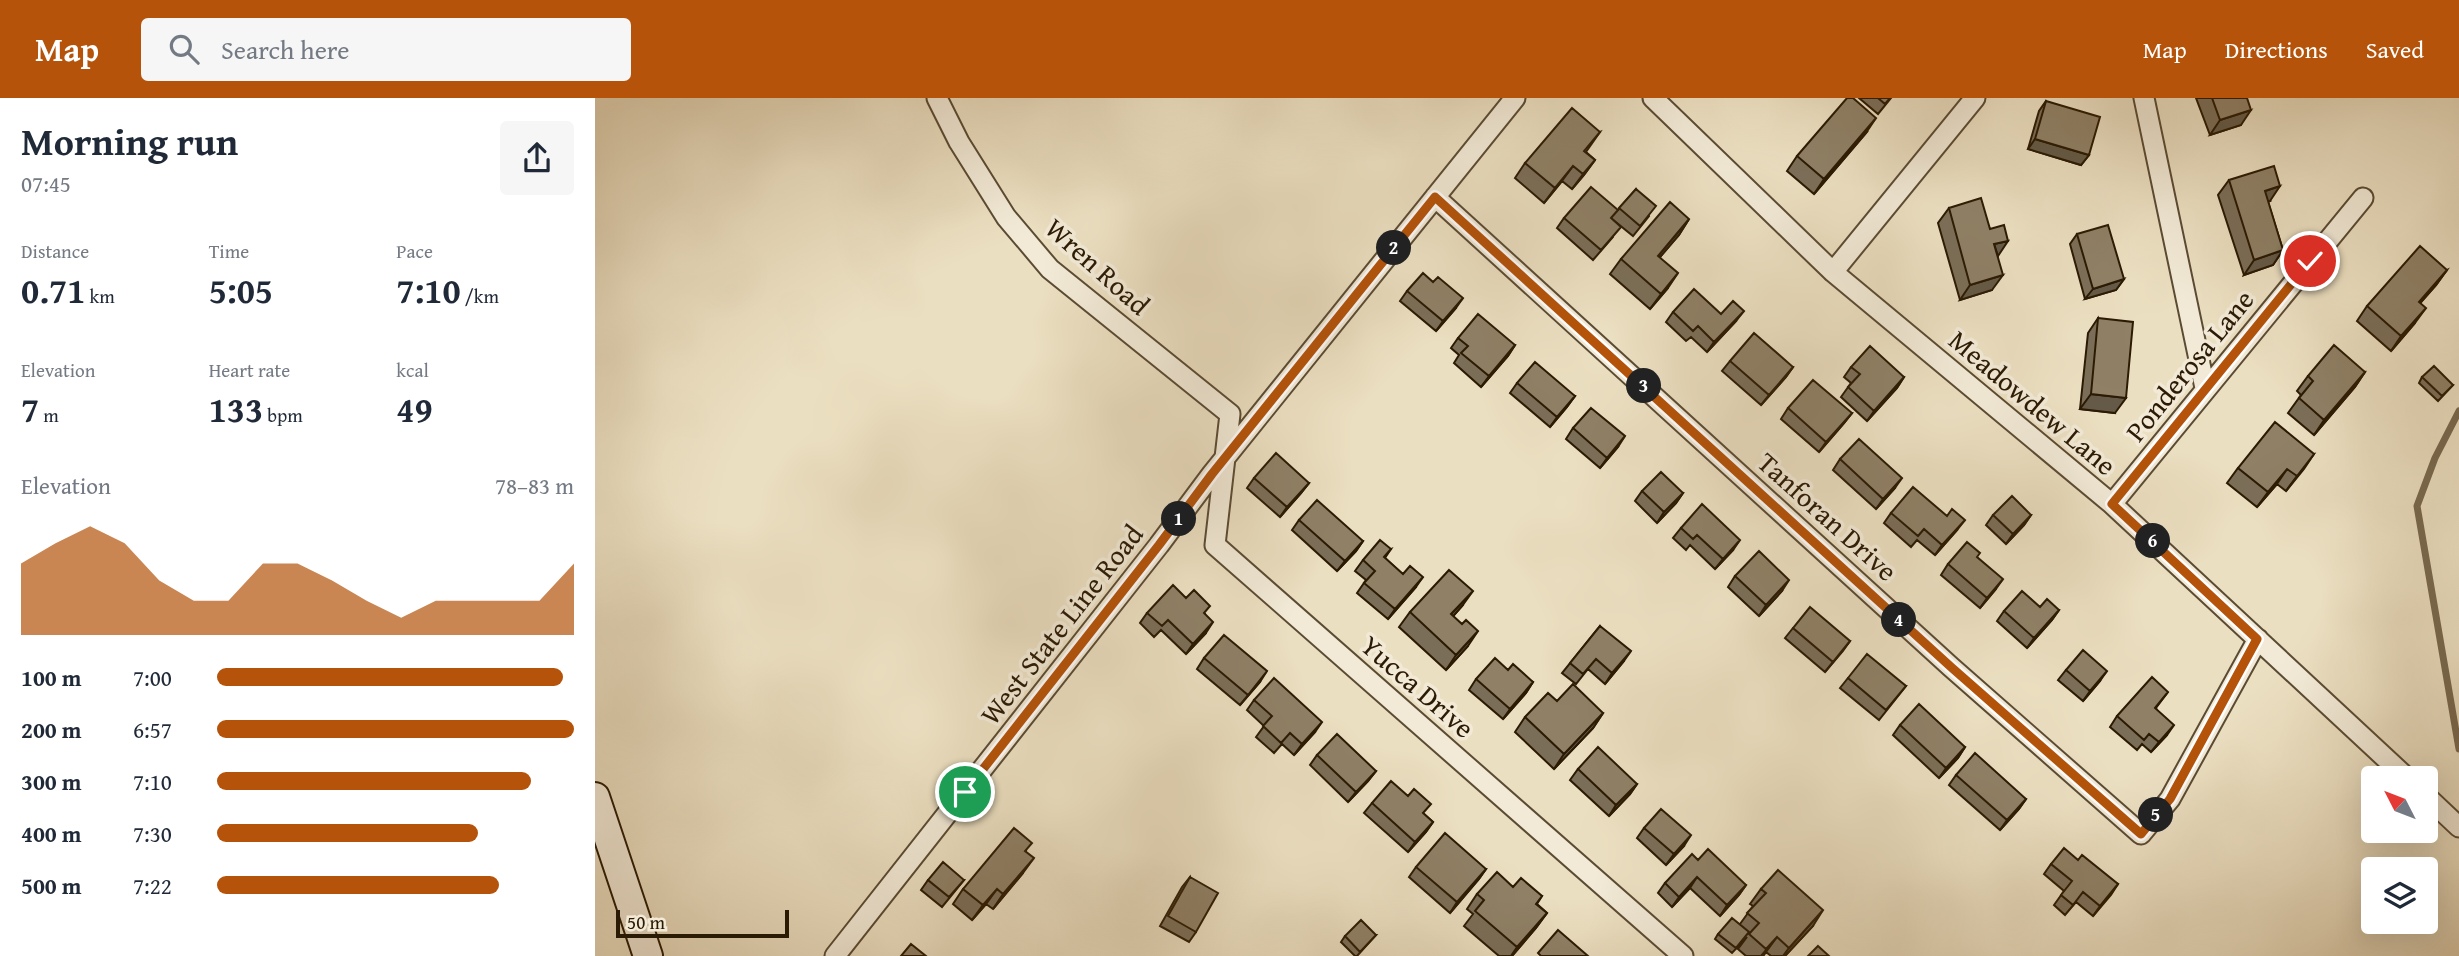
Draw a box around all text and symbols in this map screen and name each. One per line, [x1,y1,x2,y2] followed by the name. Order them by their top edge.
[141,18,631,81] search box
[35,25,99,73] text: Map
[165,30,203,68] icon: search
[221,30,349,69] text: Search here
[2143,32,2187,67] text: Map
[2225,32,2328,67] text: Directions
[2366,32,2424,67] text: Saved
[21,113,238,169] text: Morning run
[500,121,574,195] button: share
[21,167,71,200] text: 07:45
[1037,208,1160,324] street label: Wren Road
[1377,230,1411,266] pin: 2
[2280,231,2340,291] pin
[1389,233,1398,261] text: 2
[21,237,89,265] text: Distance
[209,237,249,265] text: Time
[396,237,433,265] text: Pace
[2291,242,2329,280] icon: check
[21,265,85,316] text: 0.71
[209,265,273,316] text: 5:05
[396,265,461,316] text: 7:10
[2115,280,2263,450] street label: Ponderosa Lane
[85,282,115,310] text: km
[461,282,499,310] text: /km
[1940,319,2126,485] street label: Meadowdew Lane
[21,356,95,384] text: Elevation
[209,356,290,384] text: Heart rate
[396,356,429,384] text: kcal
[1627,368,1661,404] pin: 3
[1639,371,1648,399] text: 3
[21,384,39,435] text: 7
[209,384,263,435] text: 133
[396,384,433,435] text: 49
[39,401,59,429] text: m
[263,401,303,429] text: bpm
[1749,442,1907,590] street label: Tanforan Drive
[21,469,111,502] text: Elevation
[495,469,574,502] text: 78–83 m
[1161,502,1197,536] pin: 1
[1174,504,1183,532] text: 1
[970,515,1152,733] street label: West State Line Road
[2135,524,2171,558] pin: 6
[2148,526,2157,554] text: 6
[1881,602,1917,638] pin: 4
[1894,605,1903,633] text: 4
[1352,625,1484,747] street label: Yucca Drive
[21,661,82,694] text: 100 m
[133,661,172,694] text: 7:00
[21,713,82,746] text: 200 m
[133,713,172,746] text: 6:57
[935,762,995,822] pin
[21,765,82,798] text: 300 m
[133,765,172,798] text: 7:10
[2361,766,2438,844] north arrow
[2361,766,2438,934] map controls
[946,773,984,811] icon: arrive
[2139,798,2173,832] pin: 5
[2151,800,2160,828] text: 5
[21,817,82,850] text: 400 m
[133,817,172,850] text: 7:30
[2361,857,2438,934] button: layers
[21,869,82,902] text: 500 m
[133,869,172,902] text: 7:22
[616,907,789,939] scale bar
[627,908,665,936] text: 50 m

